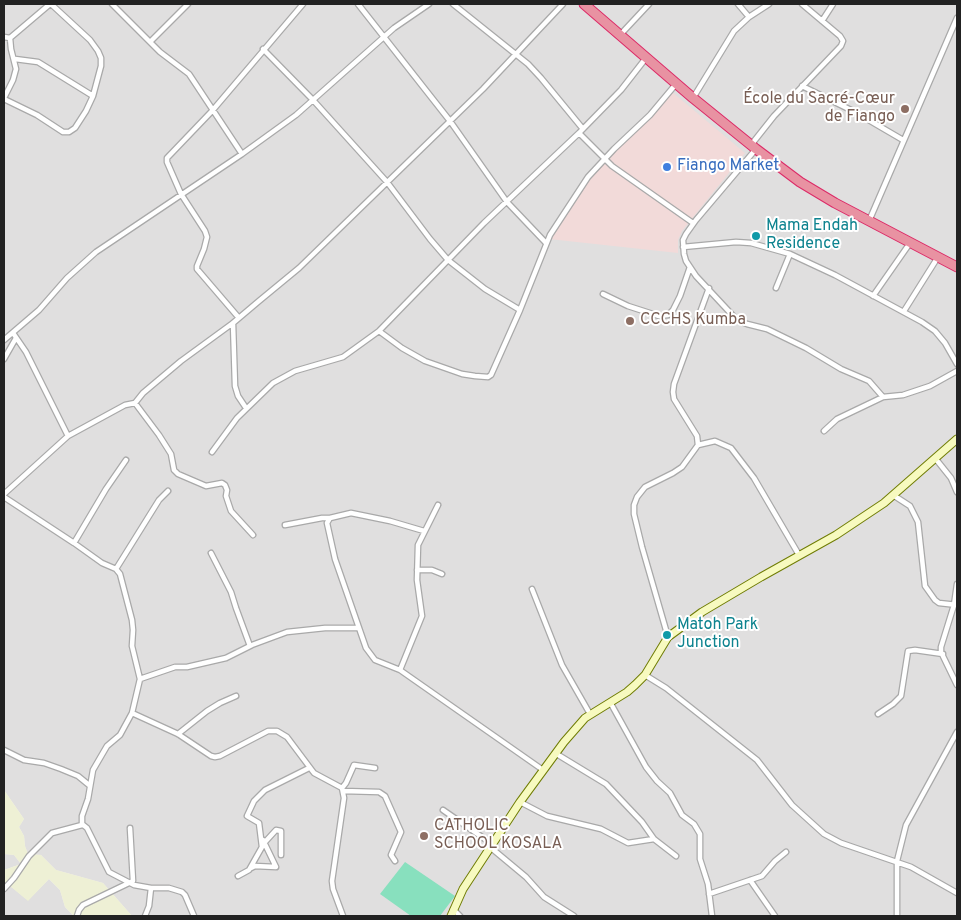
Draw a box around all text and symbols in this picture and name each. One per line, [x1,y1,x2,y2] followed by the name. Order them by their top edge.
[743,90,895,128] place label: École du Sacré-Cœur de Fiango
[899,103,911,115] marker: École du Sacré-Cœur de Fiango
[677,157,779,177] place label: Fiango Market
[661,161,673,173] marker: Fiango Market
[766,217,858,255] place label: Mama Endah Residence
[750,230,762,242] marker: Mama Endah Residence
[640,311,746,331] place label: CCCHS Kumba
[624,315,636,327] marker: CCCHS Kumba
[677,616,758,654] place label: Matoh Park Junction
[661,629,673,641] marker: Matoh Park Junction
[434,817,562,855] place label: CATHOLIC SCHOOL KOSALA
[418,830,430,842] marker: CATHOLIC SCHOOL KOSALA

